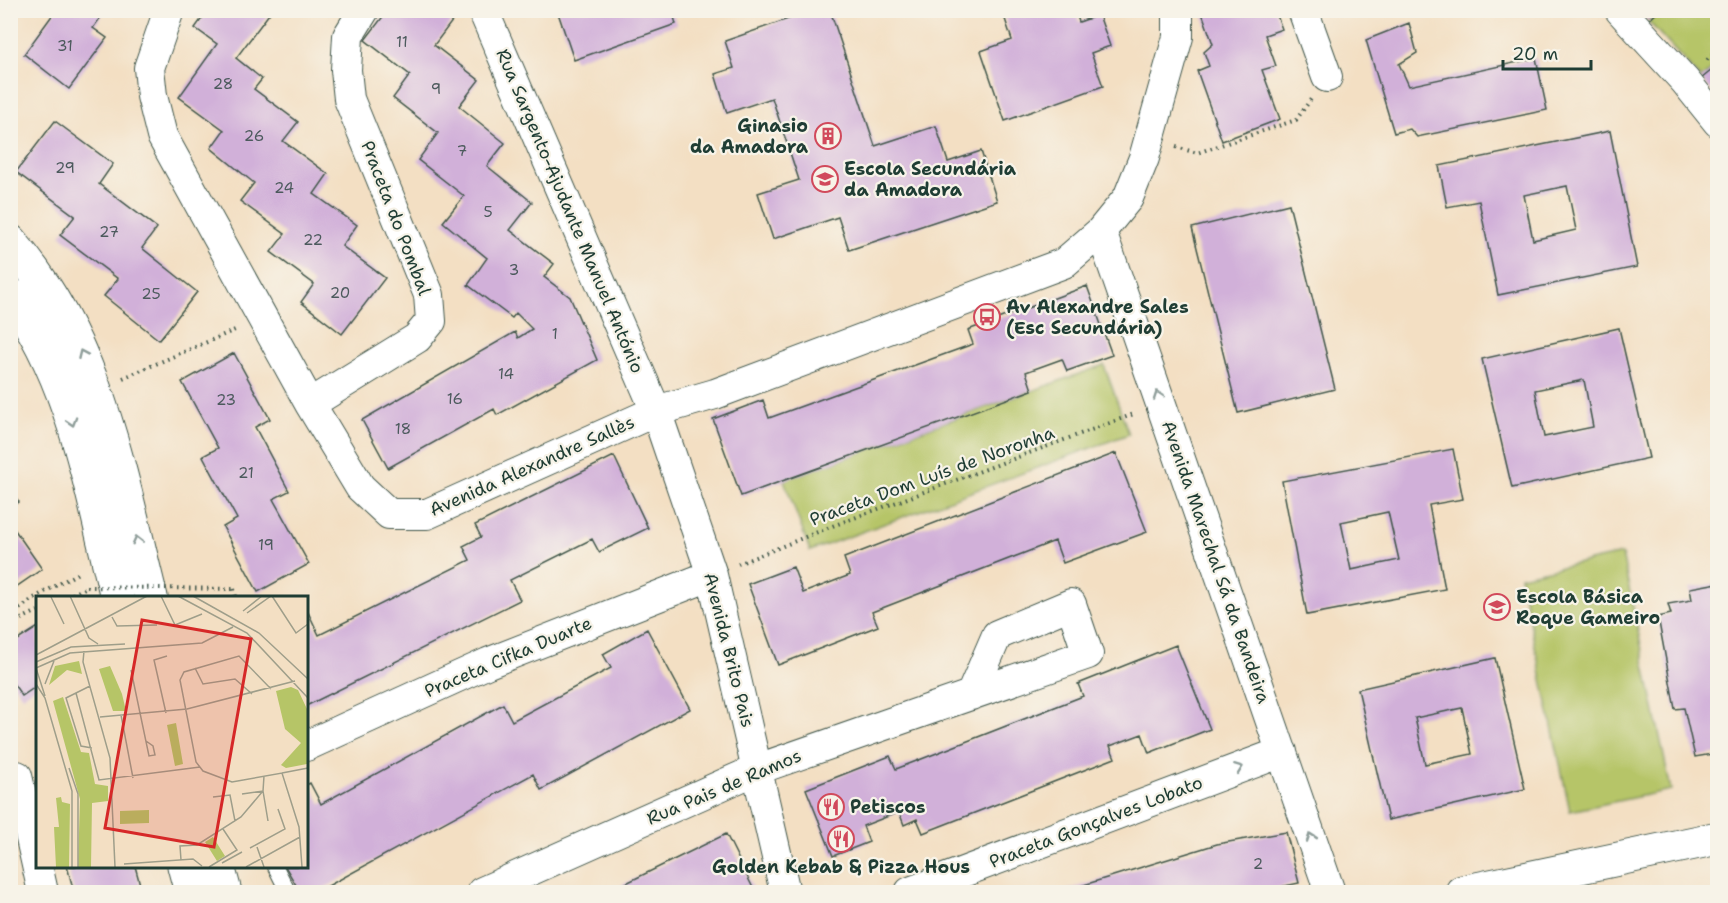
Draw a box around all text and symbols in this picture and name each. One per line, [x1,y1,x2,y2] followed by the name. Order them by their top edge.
[396,32,408,52] house number: 11
[1503,33,1592,71] scale bar
[57,36,73,56] house number: 31
[1512,42,1558,66] text: 20 m
[491,45,649,377] street label: Rua Sargento-Ajudante Manuel António
[213,74,233,94] house number: 28
[431,79,441,99] house number: 9
[690,114,809,159] place label: Ginasio da Amadora
[813,121,843,151] building icon: Ginasio da Amadora
[244,126,264,146] house number: 26
[355,137,437,299] street label: Praceta do Pombal
[457,141,467,161] house number: 7
[844,157,1017,202] place label: Escola Secundária da Amadora
[55,158,75,178] house number: 29
[810,164,840,194] school or university icon: Escola Secundária da Amadora
[274,178,294,198] house number: 24
[483,202,493,222] house number: 5
[99,222,119,242] house number: 27
[303,230,323,250] house number: 22
[509,260,519,280] house number: 3
[330,283,350,303] house number: 20
[141,284,161,304] house number: 25
[1006,295,1189,340] place label: Av Alexandre Sales (Esc Secundária)
[972,302,1002,332] bus stop icon: Av Alexandre Sales (Esc Secundária)
[552,324,558,344] house number: 1
[77,349,89,360] one-way arrow
[498,364,514,384] house number: 14
[447,389,463,409] house number: 16
[216,390,236,410] house number: 23
[1153,390,1165,401] one-way arrow
[426,410,638,522] street label: Avenida Alexandre Sallès
[65,416,77,427] one-way arrow
[1156,417,1276,707] street label: Avenida Marechal Sá da Bandeira
[395,419,411,439] house number: 18
[806,420,1058,532] street label: Praceta Dom Luís de Noronha
[238,463,254,483] house number: 21
[131,535,144,545] one-way arrow
[258,535,274,555] house number: 19
[698,570,760,730] street label: Avenida Brito Pais
[1516,585,1660,630] place label: Escola Básica Roque Gameiro
[1482,592,1512,622] school or university icon: Escola Básica Roque Gameiro
[36,596,308,867] inset map
[421,611,595,703] street label: Praceta Cifka Duarte
[643,744,805,830] street label: Rua Pais de Ramos
[1233,763,1244,775] one-way arrow
[986,770,1206,874] street label: Praceta Gonçalves Lobato
[816,792,846,822] restaurant icon: Petiscos
[850,795,925,819] place label: Petiscos
[826,824,856,854] restaurant icon: Golden Kebab & Pizza Hous
[1306,832,1319,843] one-way arrow
[1253,854,1263,874] house number: 2
[712,855,970,879] place label: Golden Kebab & Pizza Hous

